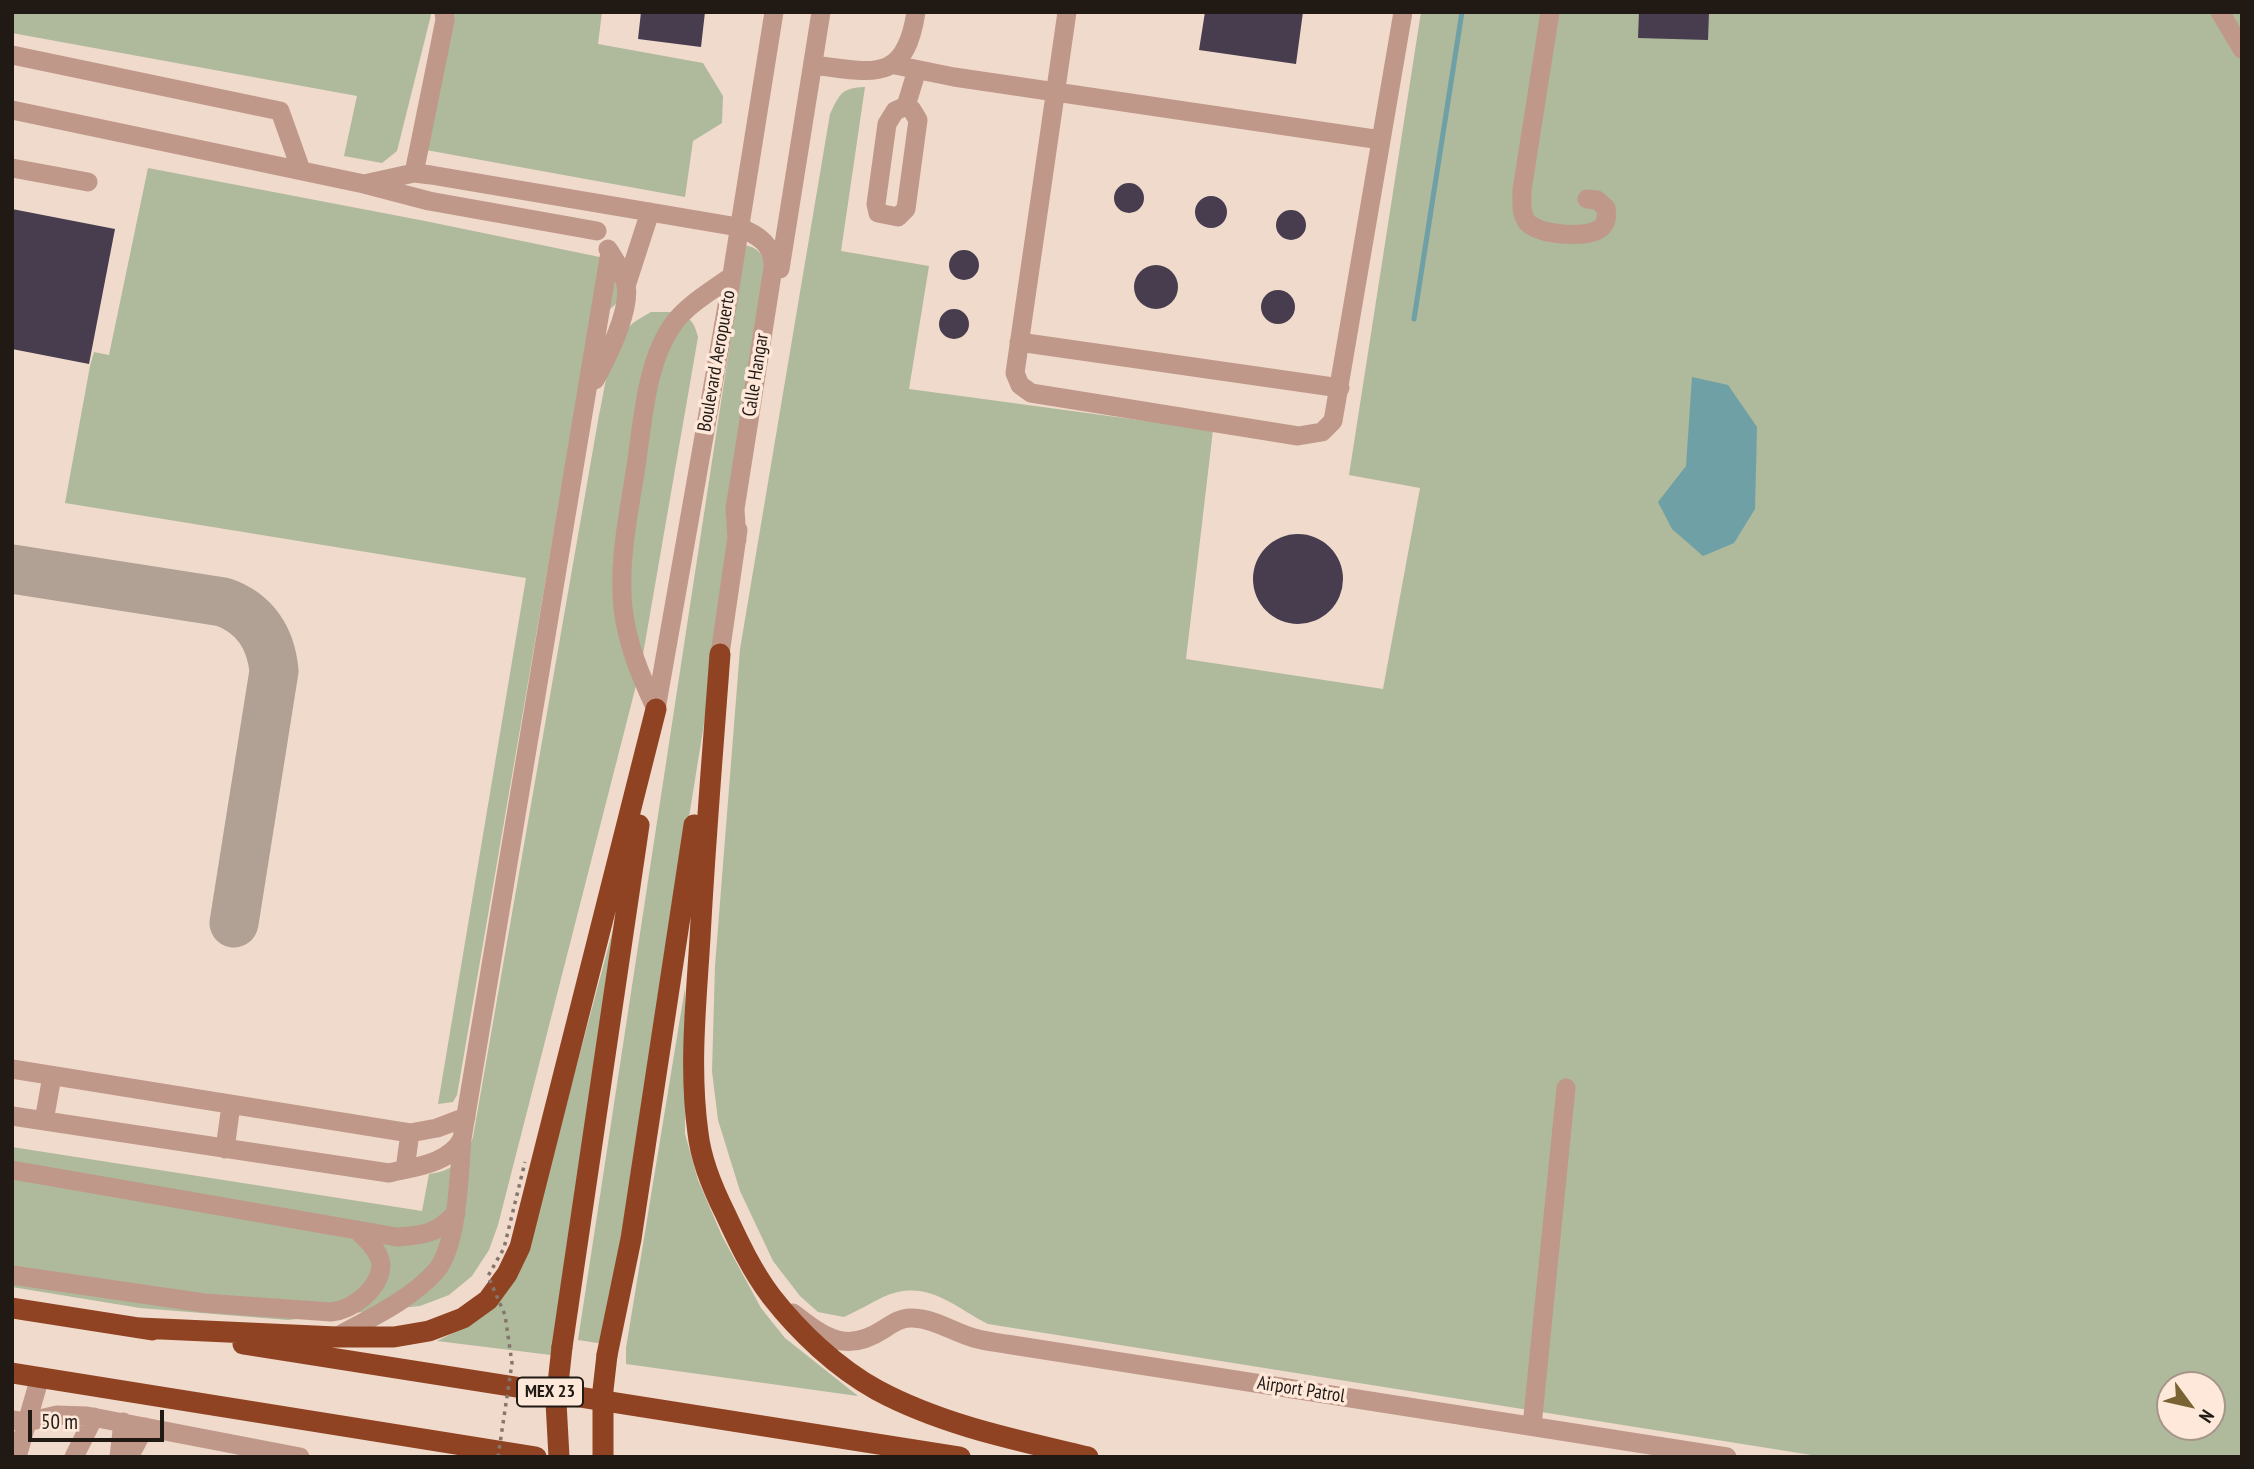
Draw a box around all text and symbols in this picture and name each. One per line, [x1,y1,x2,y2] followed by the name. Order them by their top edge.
[693,289,741,433] street label: Boulevard Aeropuerto
[738,332,774,418] street label: Calle Hangar
[2156,1371,2226,1441] north arrow
[1256,1372,1346,1408] street label: Airport Patrol
[517,1378,583,1406] road number: MEX 23
[32,1396,168,1440] scale bar
[2194,1406,2220,1427] text: N
[41,1408,78,1435] text: 50 m

